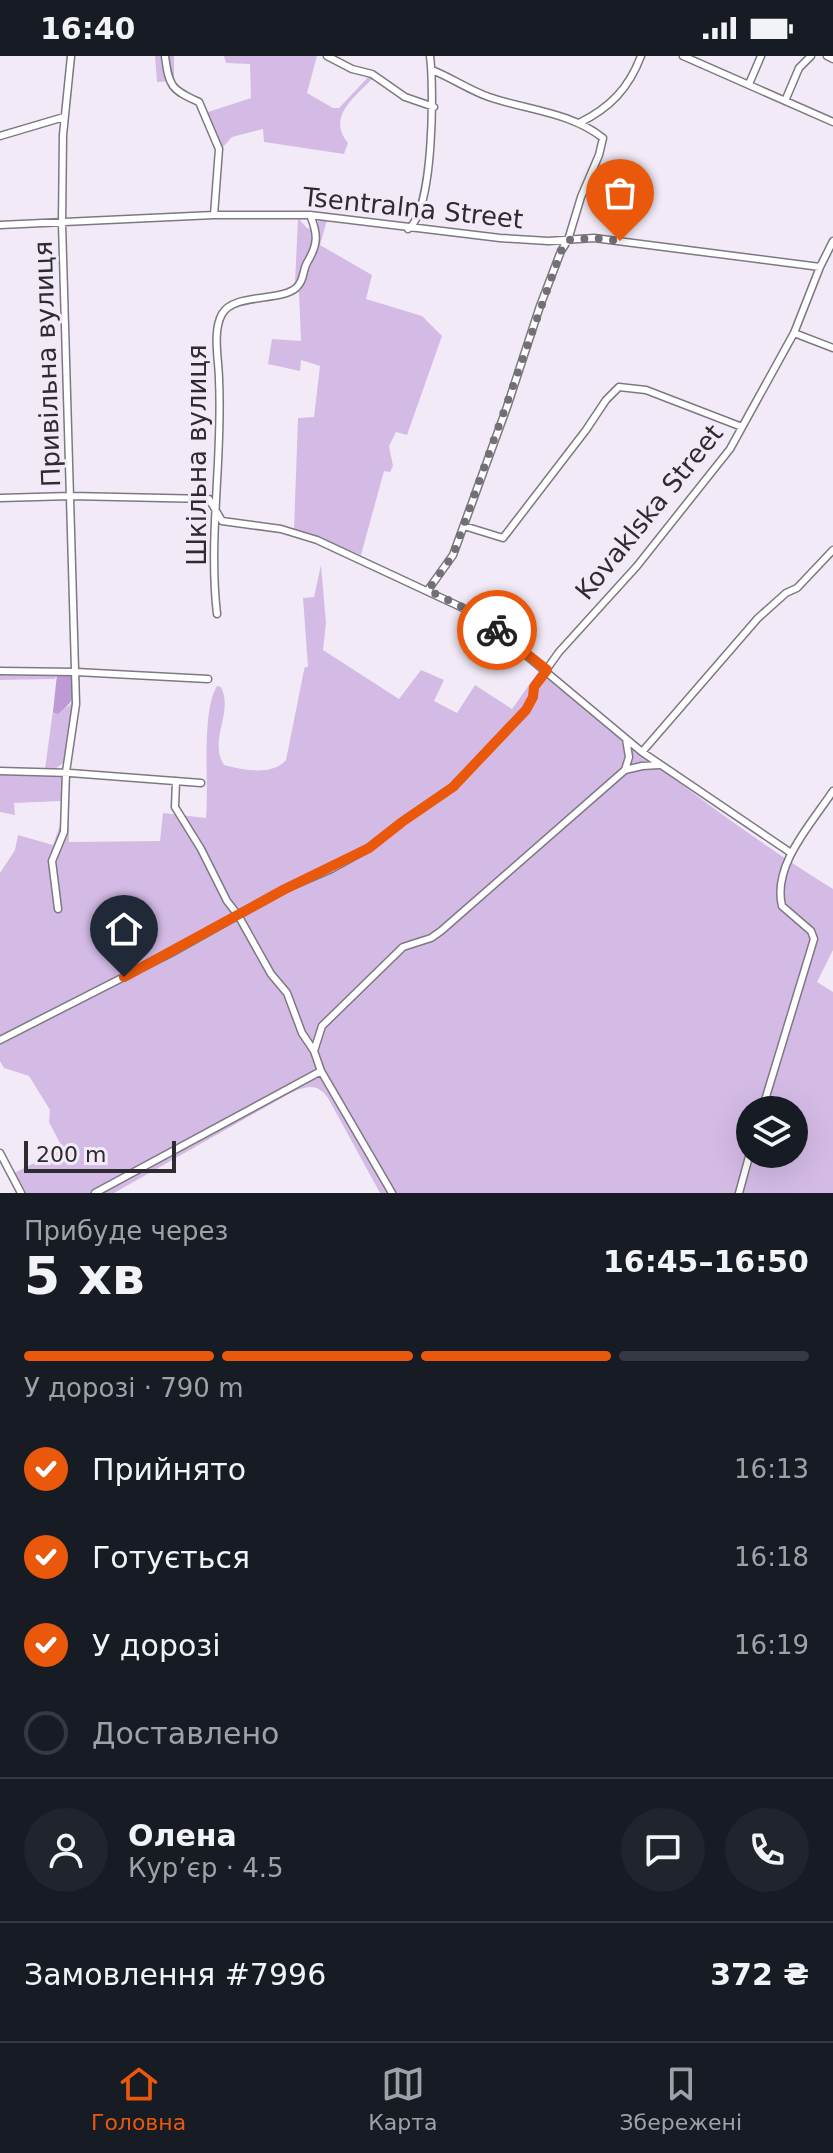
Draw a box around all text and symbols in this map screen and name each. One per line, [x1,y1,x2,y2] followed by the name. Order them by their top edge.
[40,11,136,46] text: 16:40
[586,159,654,241] pin
[598,171,642,215] icon: bag
[300,181,525,234] street label: Tsentralna Street
[28,240,66,488] street label: Привільна вулиця
[182,344,212,566] street label: Шкільна вулиця
[569,418,729,606] street label: Kovaklska Street
[457,590,537,670] courier
[475,608,519,652] icon: bike
[90,895,158,977] pin
[102,907,146,951] icon: home
[736,1096,808,1168] map controls
[736,1096,808,1168] button: layers
[24,1137,176,1173] scale bar
[36,1142,106,1167] text: 200 m
[24,1216,228,1246] text: Прибуде через
[603,1244,809,1279] text: 16:45–16:50
[24,1246,145,1306] text: 5 хв
[24,1373,243,1403] text: У дорозі · 790 m
[24,1447,68,1491] icon: check
[92,1452,246,1487] text: Прийнято
[734,1454,809,1484] text: 16:13
[24,1535,68,1579] icon: check
[92,1540,250,1575] text: Готується
[734,1542,809,1572] text: 16:18
[24,1623,68,1667] icon: check
[92,1628,221,1663] text: У дорозі
[734,1630,809,1660] text: 16:19
[92,1716,279,1751] text: Доставлено
[24,1808,108,1892] button: person
[621,1808,705,1892] button: chat
[725,1808,809,1892] button: phone
[128,1818,237,1853] text: Олена
[128,1853,284,1883] text: Кур’єр · 4.5
[24,1957,326,1992] text: Замовлення #7996
[710,1957,809,1992] text: 372 ₴
[91,2062,186,2135] tab: Головна
[368,2062,438,2135] tab: Карта
[619,2062,742,2135] tab: Збережені

